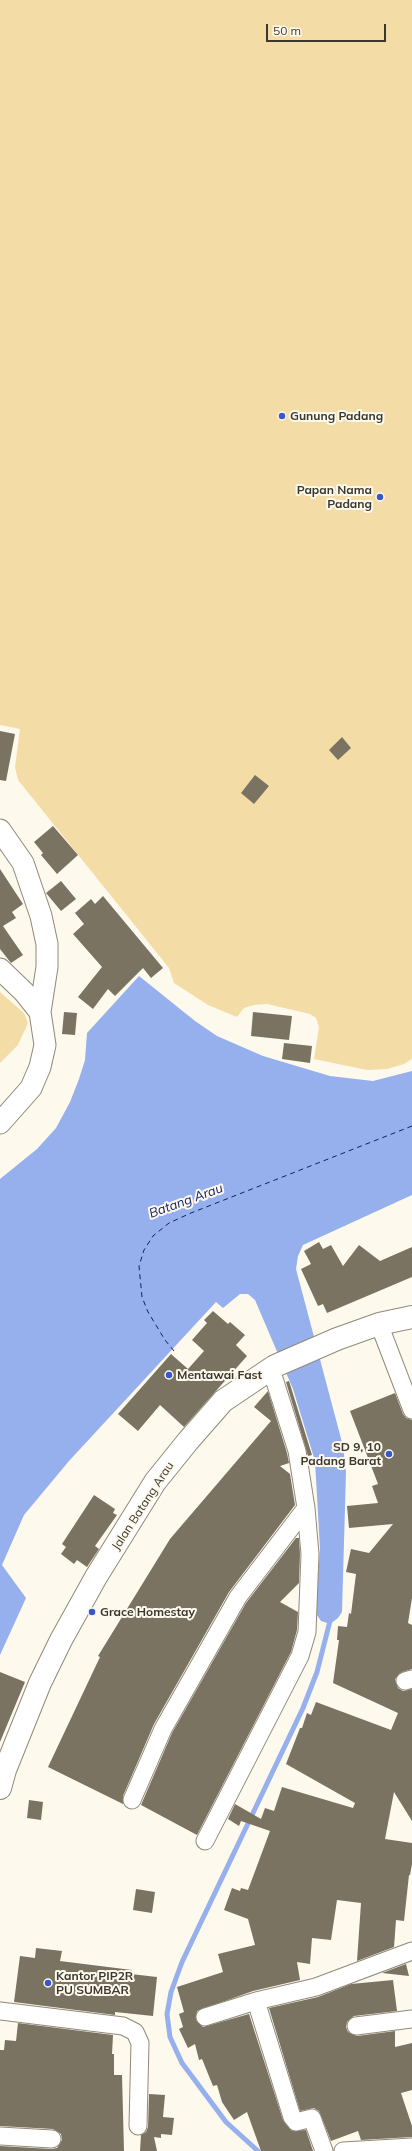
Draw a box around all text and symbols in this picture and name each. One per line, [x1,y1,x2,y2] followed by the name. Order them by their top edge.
[268,16,388,42] scale bar
[273,23,301,38] text: 50 m
[290,409,383,423] place label: Gunung Padang
[277,411,287,421] marker: Gunung Padang
[297,483,372,511] place label: Papan Nama Padang
[375,492,385,502] marker: Papan Nama Padang
[147,1180,225,1222] water label: Batang Arau
[177,1368,262,1382] place label: Mentawai Fast
[164,1370,174,1380] marker: Mentawai Fast
[301,1440,381,1468] place label: SD 9, 10 Padang Barat
[384,1449,394,1459] marker: SD 9, 10 Padang Barat
[109,1459,177,1553] street label: Jalan Batang Arau
[100,1605,195,1619] place label: Grace Homestay
[87,1607,97,1617] marker: Grace Homestay
[56,1969,133,1997] place label: Kantor PIP2R PU SUMBAR
[43,1978,53,1988] marker: Kantor PIP2R PU SUMBAR

